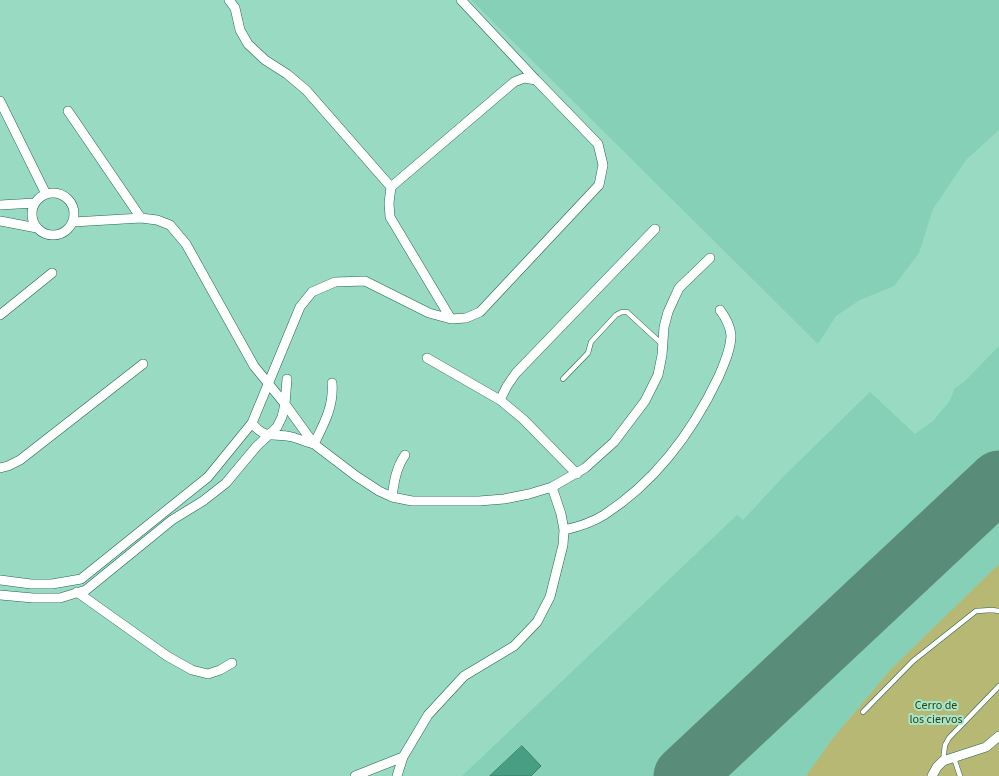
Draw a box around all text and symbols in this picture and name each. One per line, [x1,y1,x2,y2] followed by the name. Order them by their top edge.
[910,699,962,727] park label: Cerro de los ciervos

